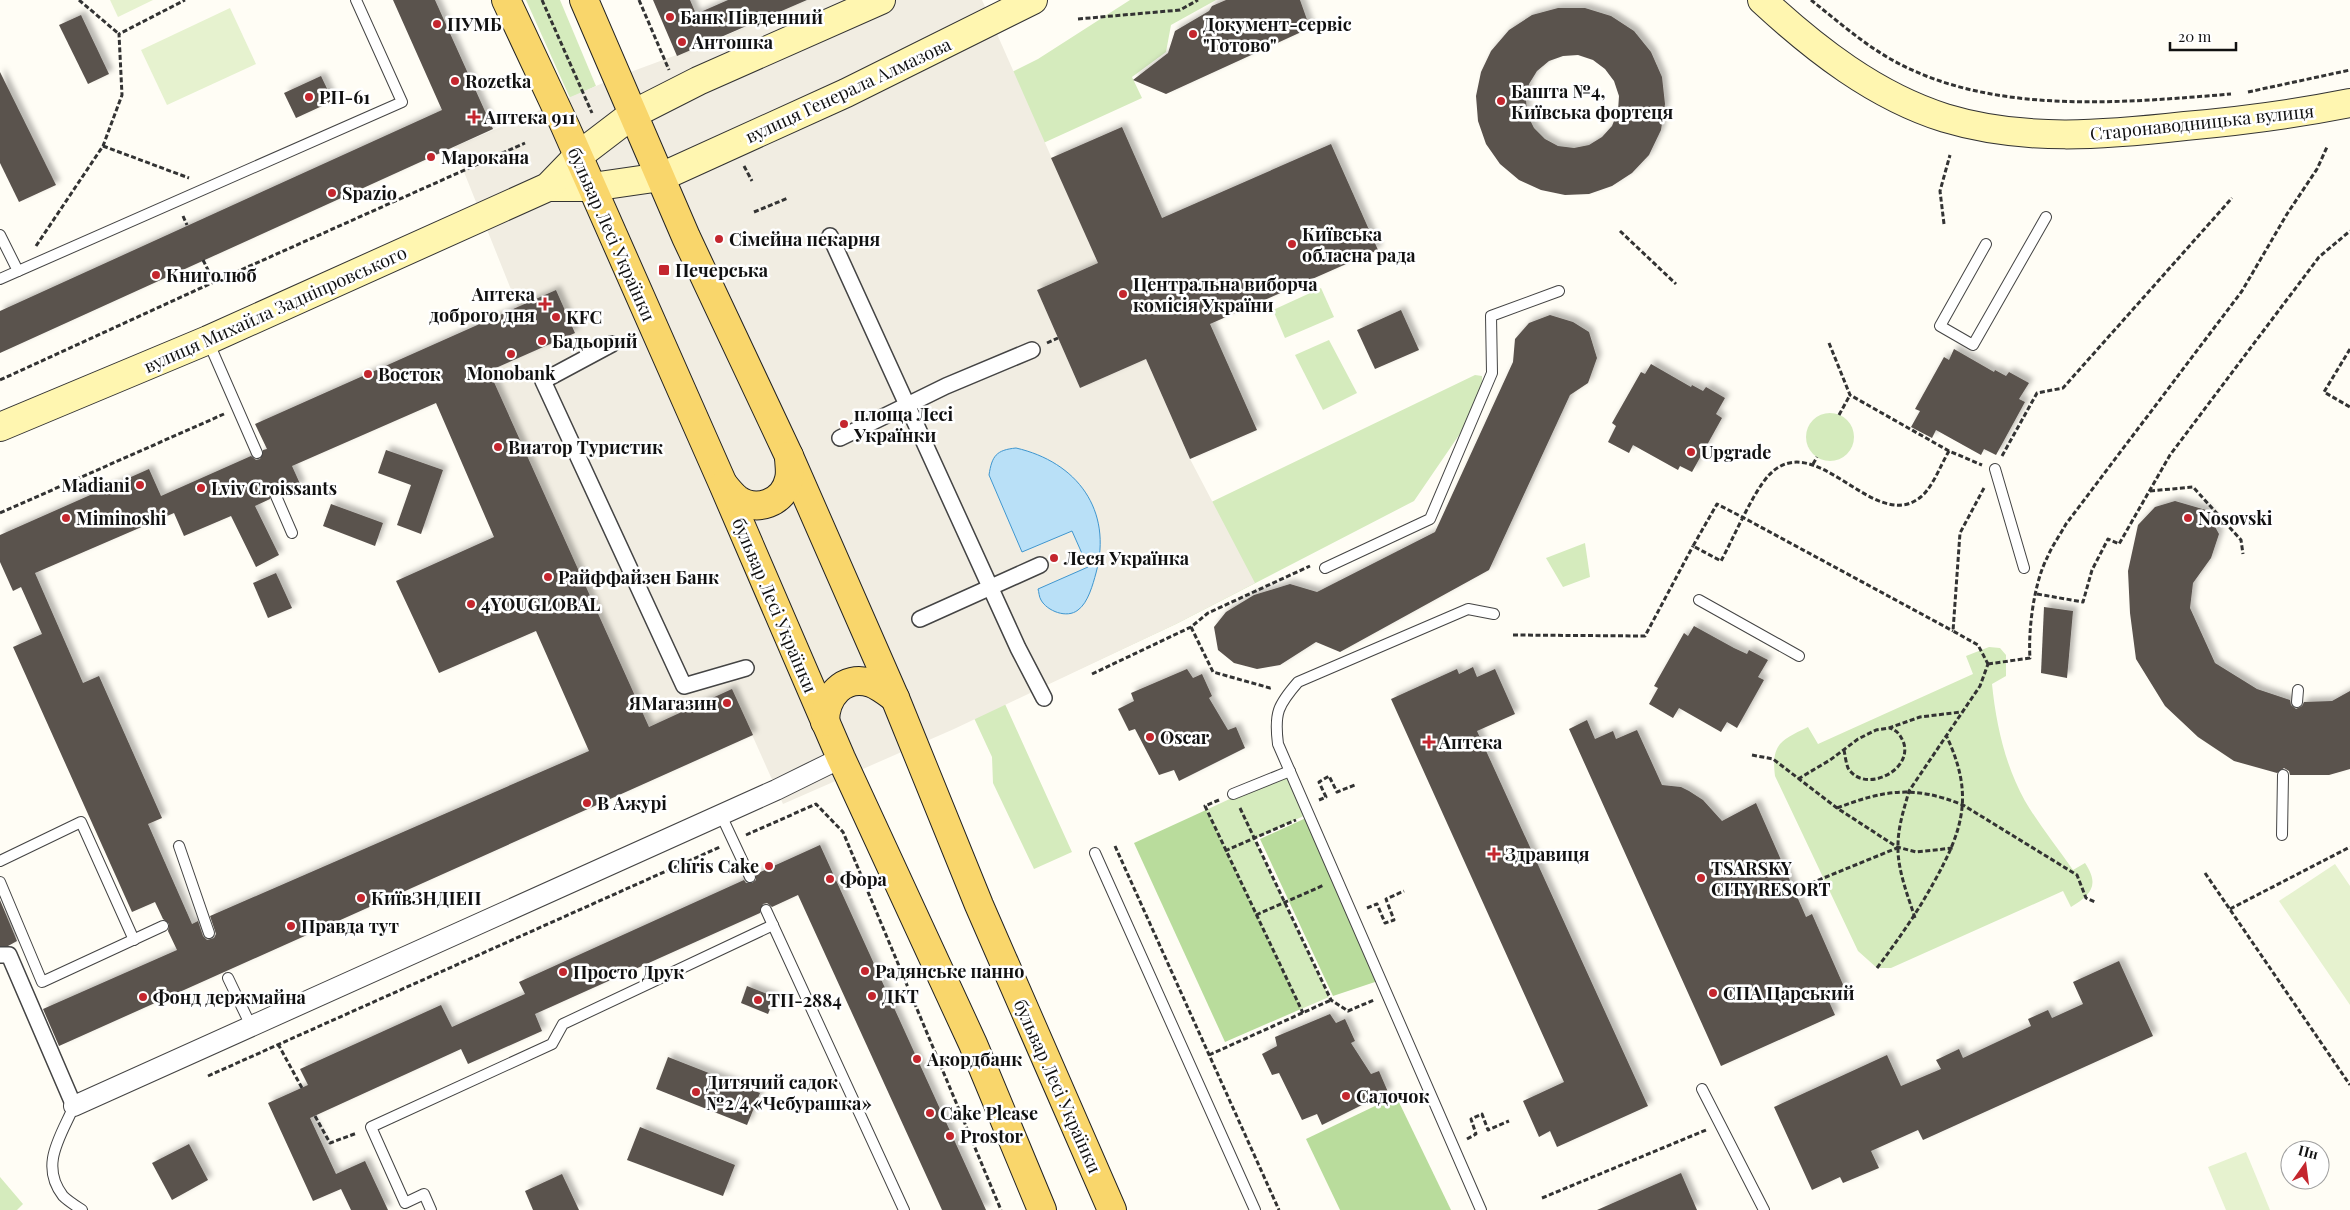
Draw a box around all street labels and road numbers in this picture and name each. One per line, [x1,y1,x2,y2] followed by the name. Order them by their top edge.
[741,32,955,148] street label: вулиця Генерала Алмазова
[2089,98,2315,146] street label: Старонаводницька вулиця
[563,143,661,325] street label: бульвар Лесі Українки
[140,240,410,378] street label: вулиця Михайла Задніпровського
[727,514,823,696] street label: бульвар Лесі Українки
[1009,995,1107,1177] street label: бульвар Лесі Українки

